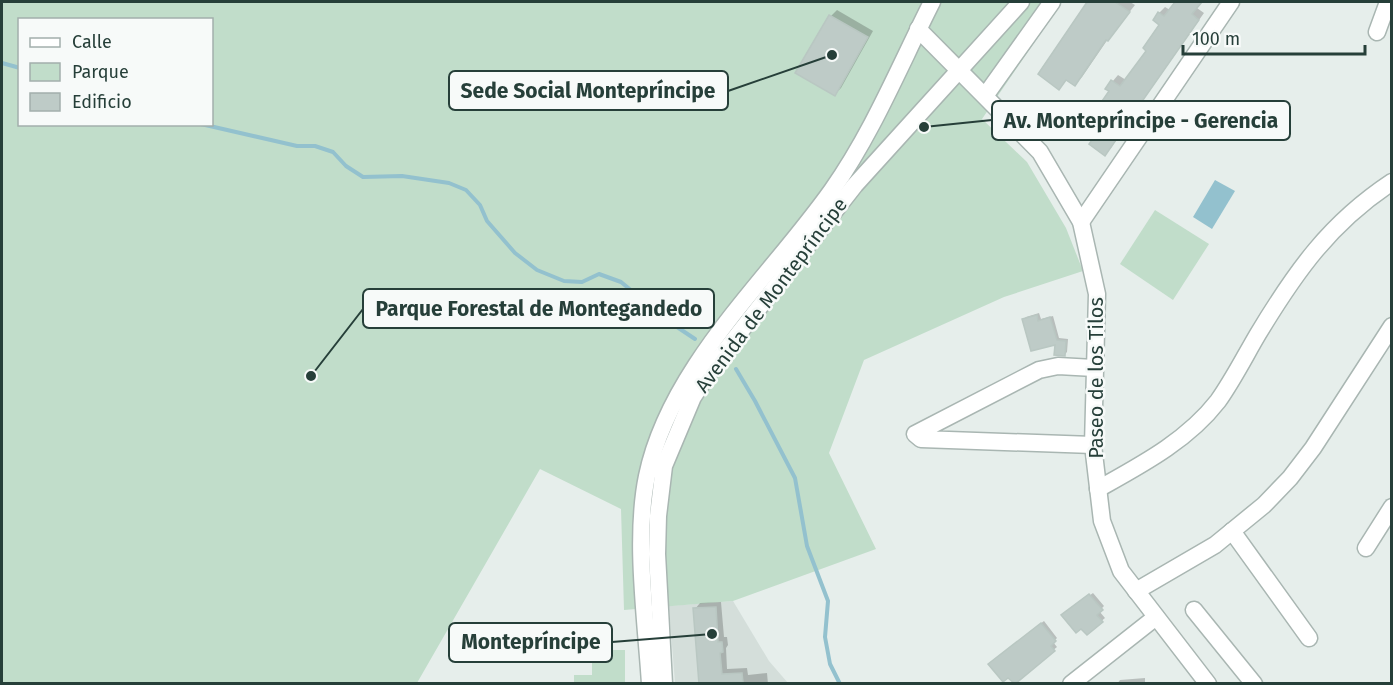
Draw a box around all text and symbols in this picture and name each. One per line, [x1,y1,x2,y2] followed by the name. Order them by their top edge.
[18,18,213,126] legend
[1183,18,1364,56] scale bar
[1192,28,1240,50] text: 100 m
[72,31,112,53] text: Calle
[72,61,129,83] text: Parque
[449,71,728,110] callout: Sede Social Montepríncipe
[461,78,716,104] text: Sede Social Montepríncipe
[72,91,132,113] text: Edificio
[992,101,1290,140] callout: Av. Montepríncipe - Gerencia
[1003,108,1278,134] text: Av. Montepríncipe - Gerencia
[690,193,852,397] street label: Avenida de Montepríncipe
[363,289,714,328] callout: Parque Forestal de Montegandedo
[376,296,702,322] text: Parque Forestal de Montegandedo
[1084,297,1108,459] street label: Paseo de los Tilos
[449,623,612,662] callout: Montepríncipe
[461,629,601,655] text: Montepríncipe

